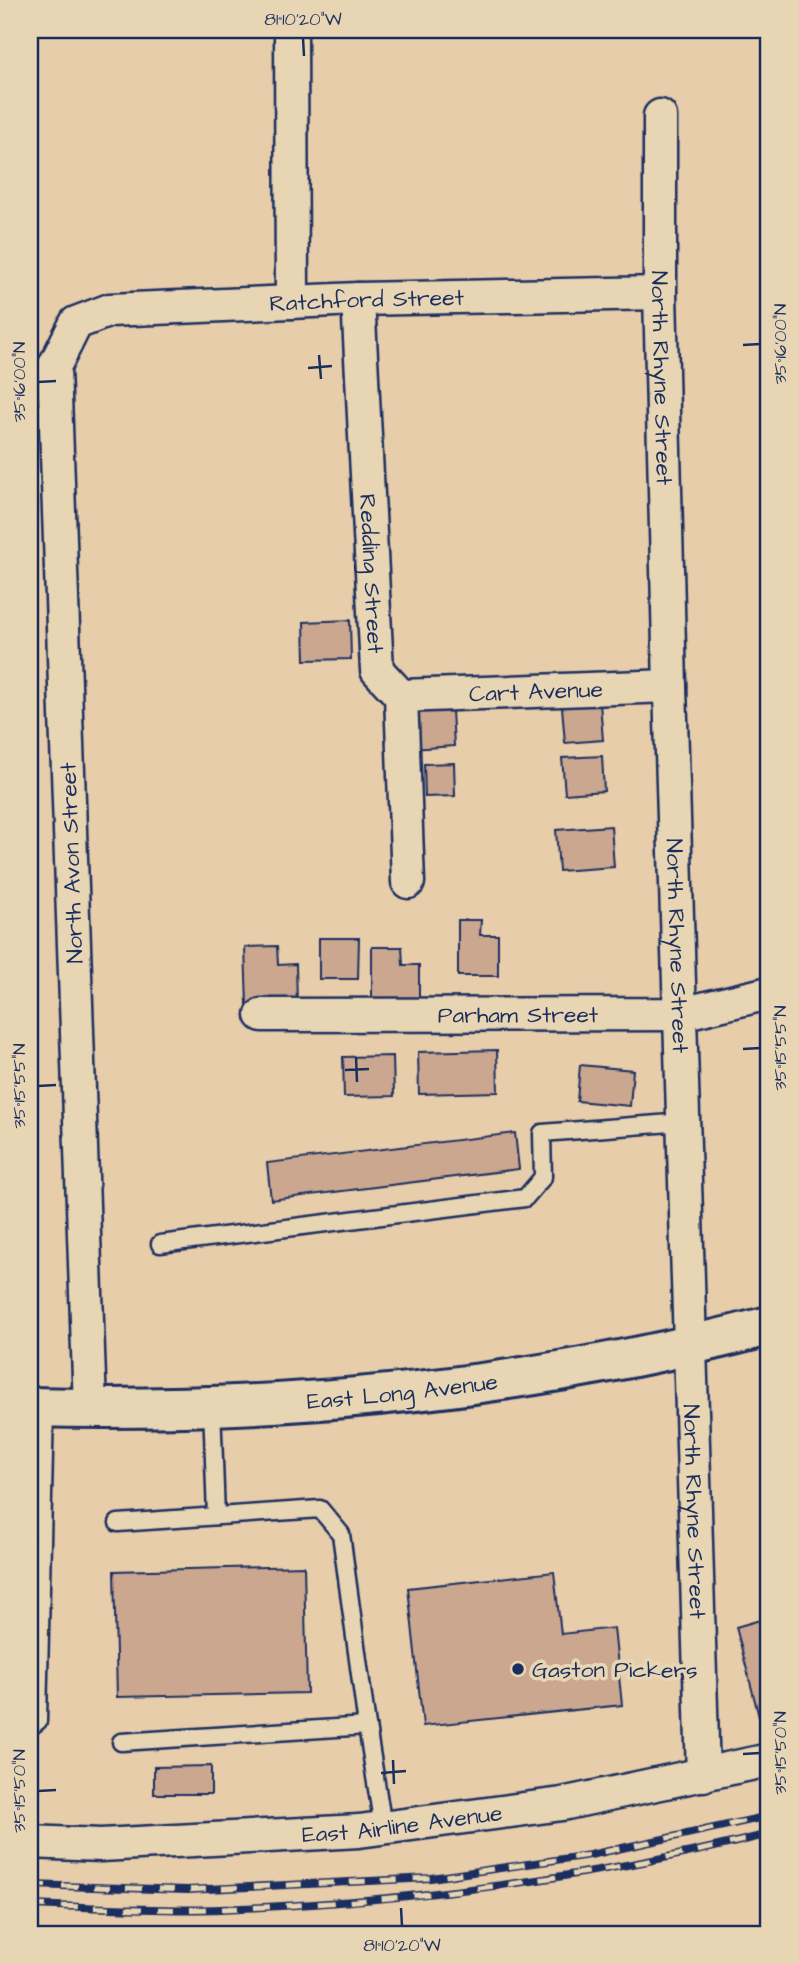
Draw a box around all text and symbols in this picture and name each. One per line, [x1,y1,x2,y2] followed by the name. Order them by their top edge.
[264,7,342,32] text: 81°10'20"W
[643,271,680,486] street label: North Rhyne Street
[269,282,465,320] street label: Ratchford Street
[768,304,793,384] text: 35°16'00"N
[7,342,32,422] text: 35°16'00"N
[351,493,391,655] street label: Redding Street
[468,674,603,710] street label: Cart Avenue
[52,761,92,964] street label: North Avon Street
[658,838,696,1054] street label: North Rhyne Street
[438,999,599,1032] street label: Parham Street
[768,1006,793,1090] text: 35°15'55"N
[7,1044,32,1128] text: 35°15'55"N
[306,1366,500,1418] street label: East Long Avenue
[675,1404,713,1620] street label: North Rhyne Street
[532,1654,698,1686] place label: Gaston Pickers
[510,1661,526,1677] marker: Gaston Pickers
[768,1711,793,1795] text: 35°15'50"N
[7,1749,32,1833] text: 35°15'50"N
[301,1797,504,1851] street label: East Airline Avenue
[363,1933,441,1958] text: 81°10'20"W

